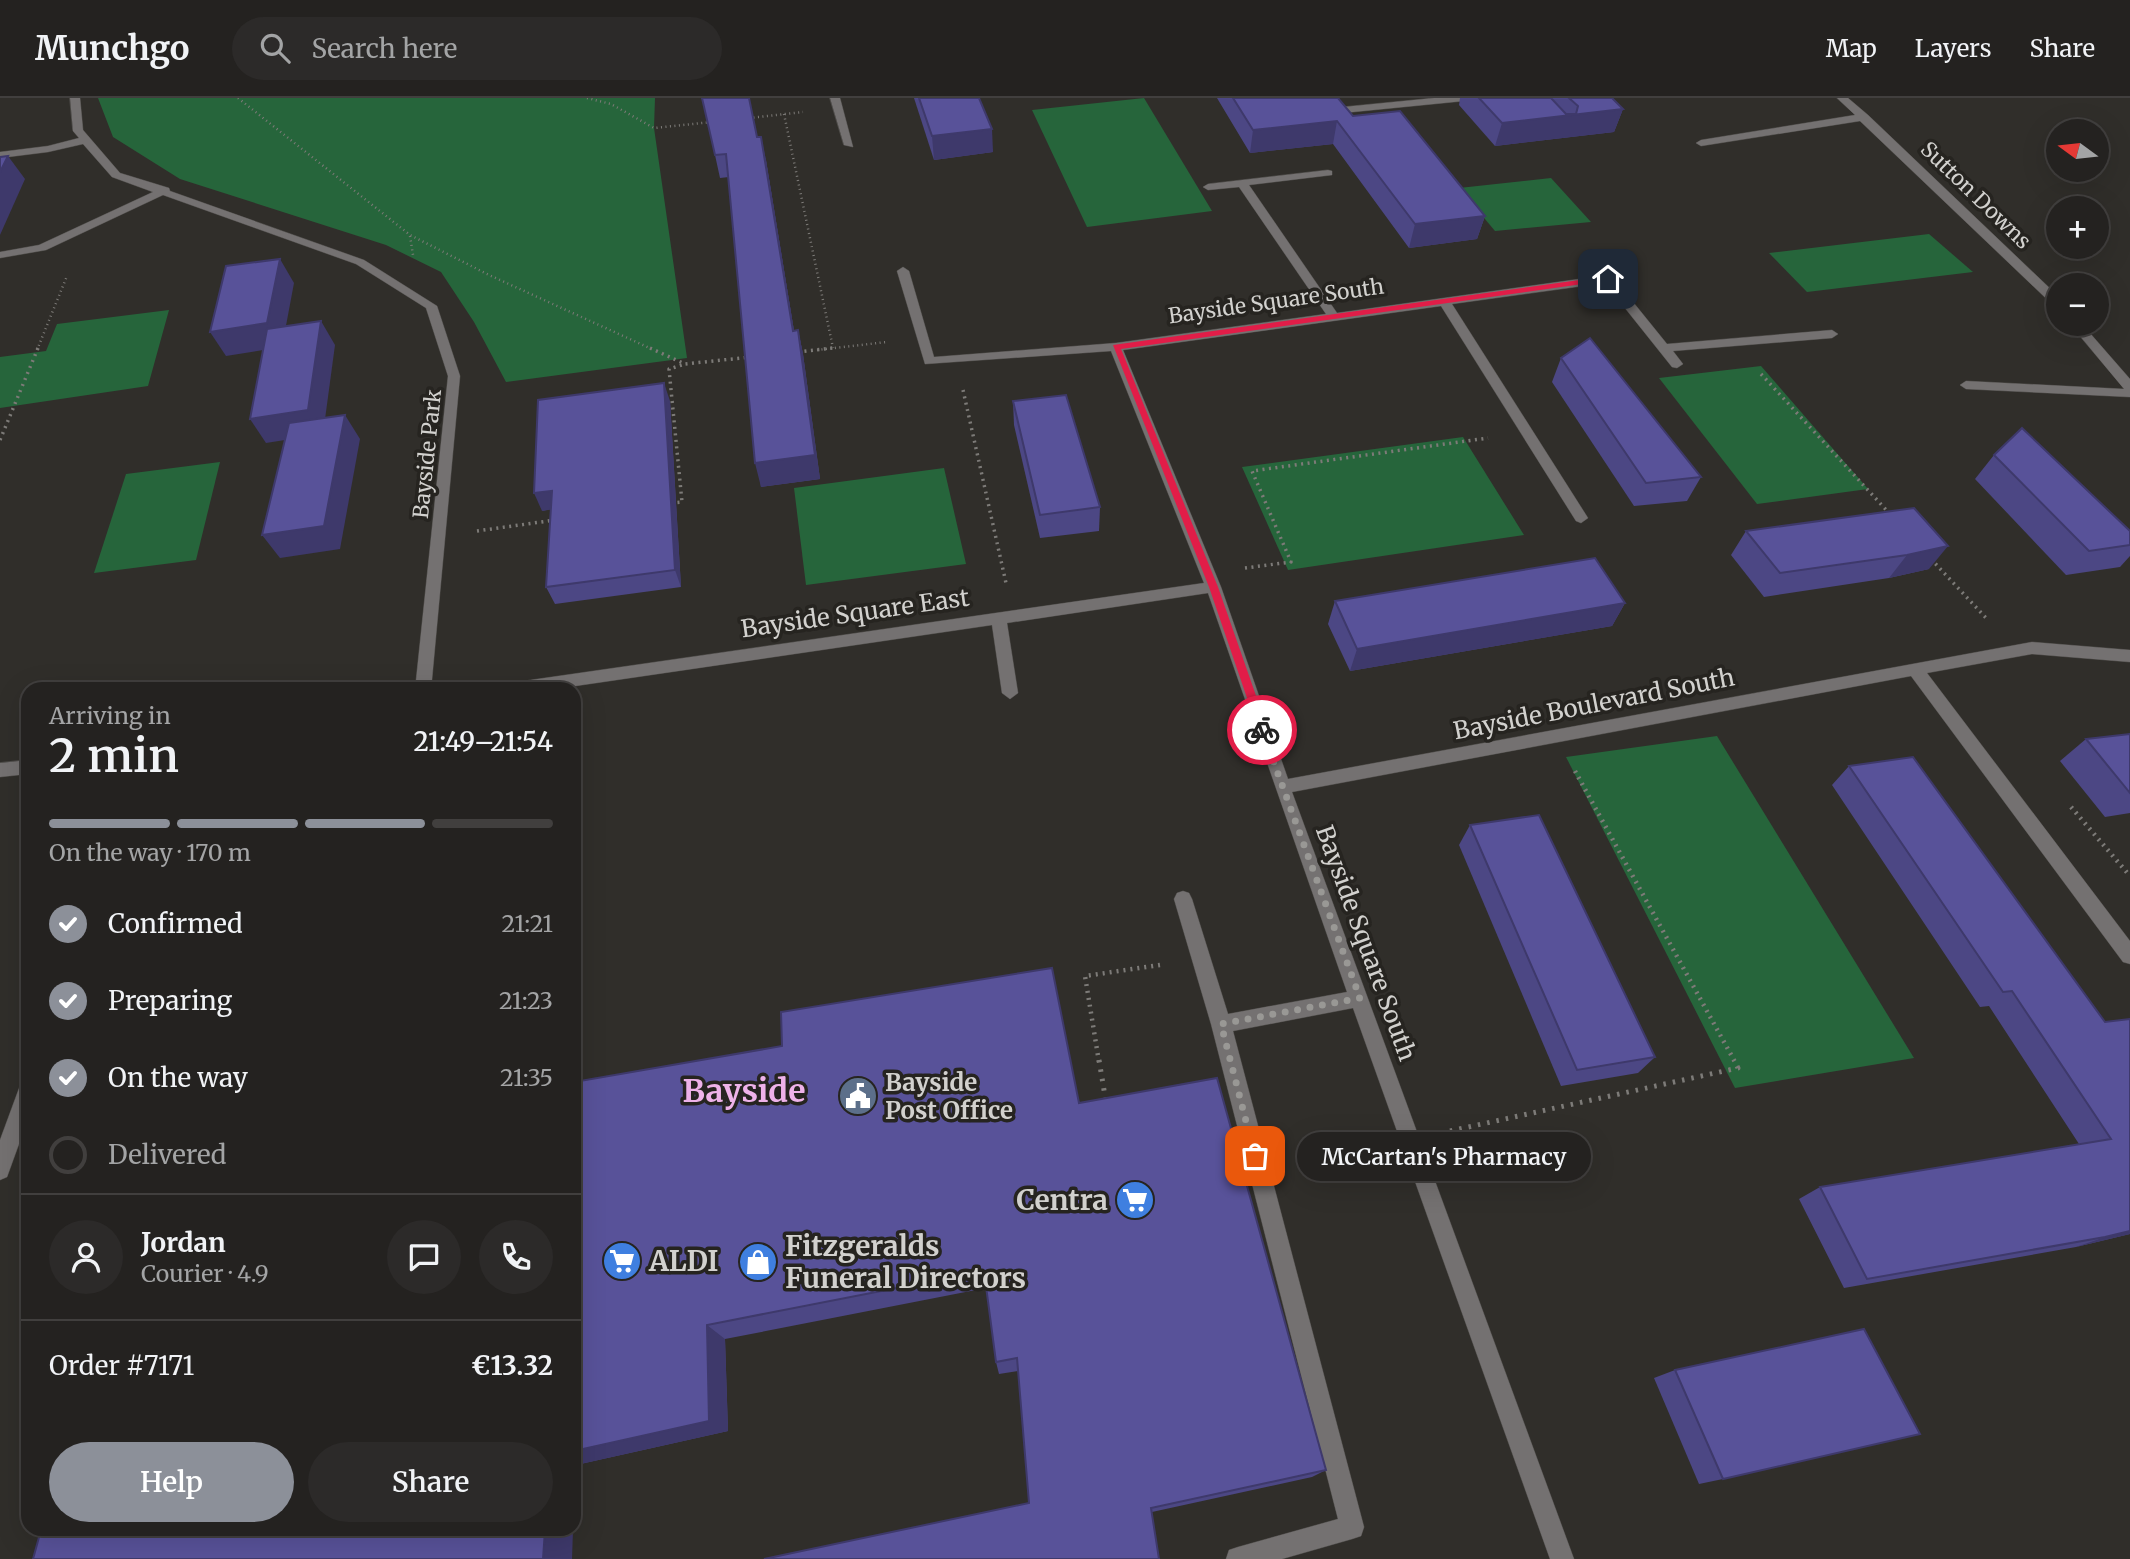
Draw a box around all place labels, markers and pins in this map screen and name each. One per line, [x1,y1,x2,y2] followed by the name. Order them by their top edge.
[1578,249,1638,309] pin
[885,1067,1013,1126] place label: Bayside Post Office
[837,1075,879,1117] public building icon: Bayside Post Office
[1225,1126,1285,1186] pin
[1297,1132,1591,1180] callout: McCartan's Pharmacy
[1114,1179,1156,1221] supermarket icon: Centra
[1016,1182,1108,1218] place label: Centra
[785,1228,1026,1296] place label: Fitzgeralds Funeral Directors
[601,1240,643,1282] supermarket icon: ALDI
[737,1241,779,1283] shop icon: Fitzgeralds Funeral Directors
[648,1243,718,1279] place label: ALDI

